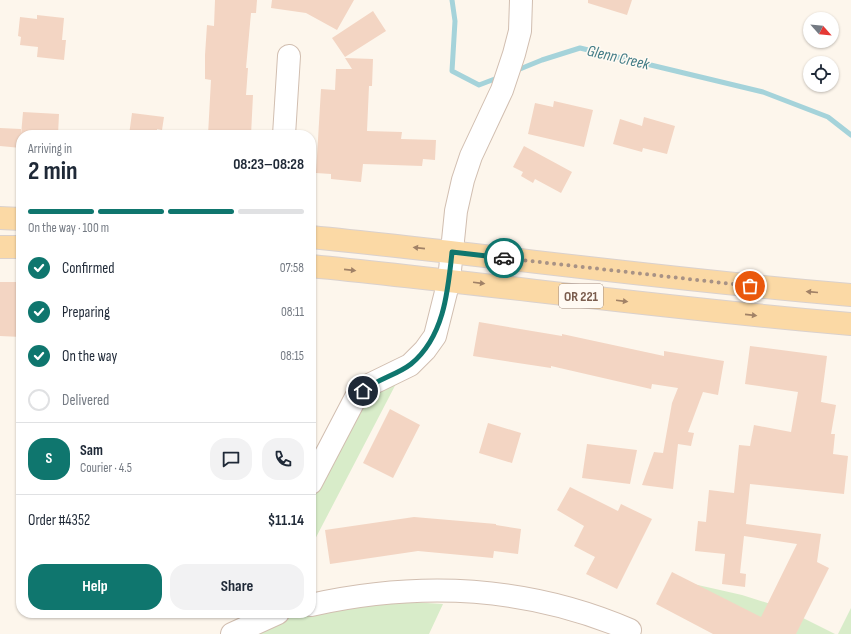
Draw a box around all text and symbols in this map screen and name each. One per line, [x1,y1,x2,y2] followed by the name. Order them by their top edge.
[803,12,839,48] north arrow
[803,12,839,92] map controls
[585,42,652,75] water label: Glenn Creek
[803,56,839,92] button: locate
[28,141,72,157] text: Arriving in
[233,155,304,174] text: 08:23–08:28
[28,156,78,187] text: 2 min
[28,220,109,236] text: On the way · 100 m
[484,238,524,278] courier
[413,245,425,252] one-way arrow
[493,247,515,269] icon: car
[28,257,50,279] icon: check
[62,259,115,278] text: Confirmed
[280,260,304,276] text: 07:58
[344,267,356,273] one-way arrow
[733,269,767,303] pin
[739,275,761,297] icon: bag
[473,280,485,286] one-way arrow
[559,284,603,308] road number: OR 221
[806,289,818,296] one-way arrow
[616,297,628,304] one-way arrow
[28,301,50,323] icon: check
[62,303,110,322] text: Preparing
[281,304,304,320] text: 08:11
[745,311,757,318] one-way arrow
[28,345,50,367] icon: check
[62,347,117,366] text: On the way
[280,348,304,364] text: 08:15
[346,374,380,408] pin
[352,380,374,402] icon: home
[62,391,109,410] text: Delivered
[210,438,252,480] button: chat
[262,438,304,480] button: phone
[80,441,103,460] text: Sam
[46,449,52,468] text: S
[80,460,132,476] text: Courier · 4.5
[28,511,90,530] text: Order #4352
[268,511,304,530] text: $11.14
[28,564,162,610] button: Help
[170,564,304,610] button: Share

